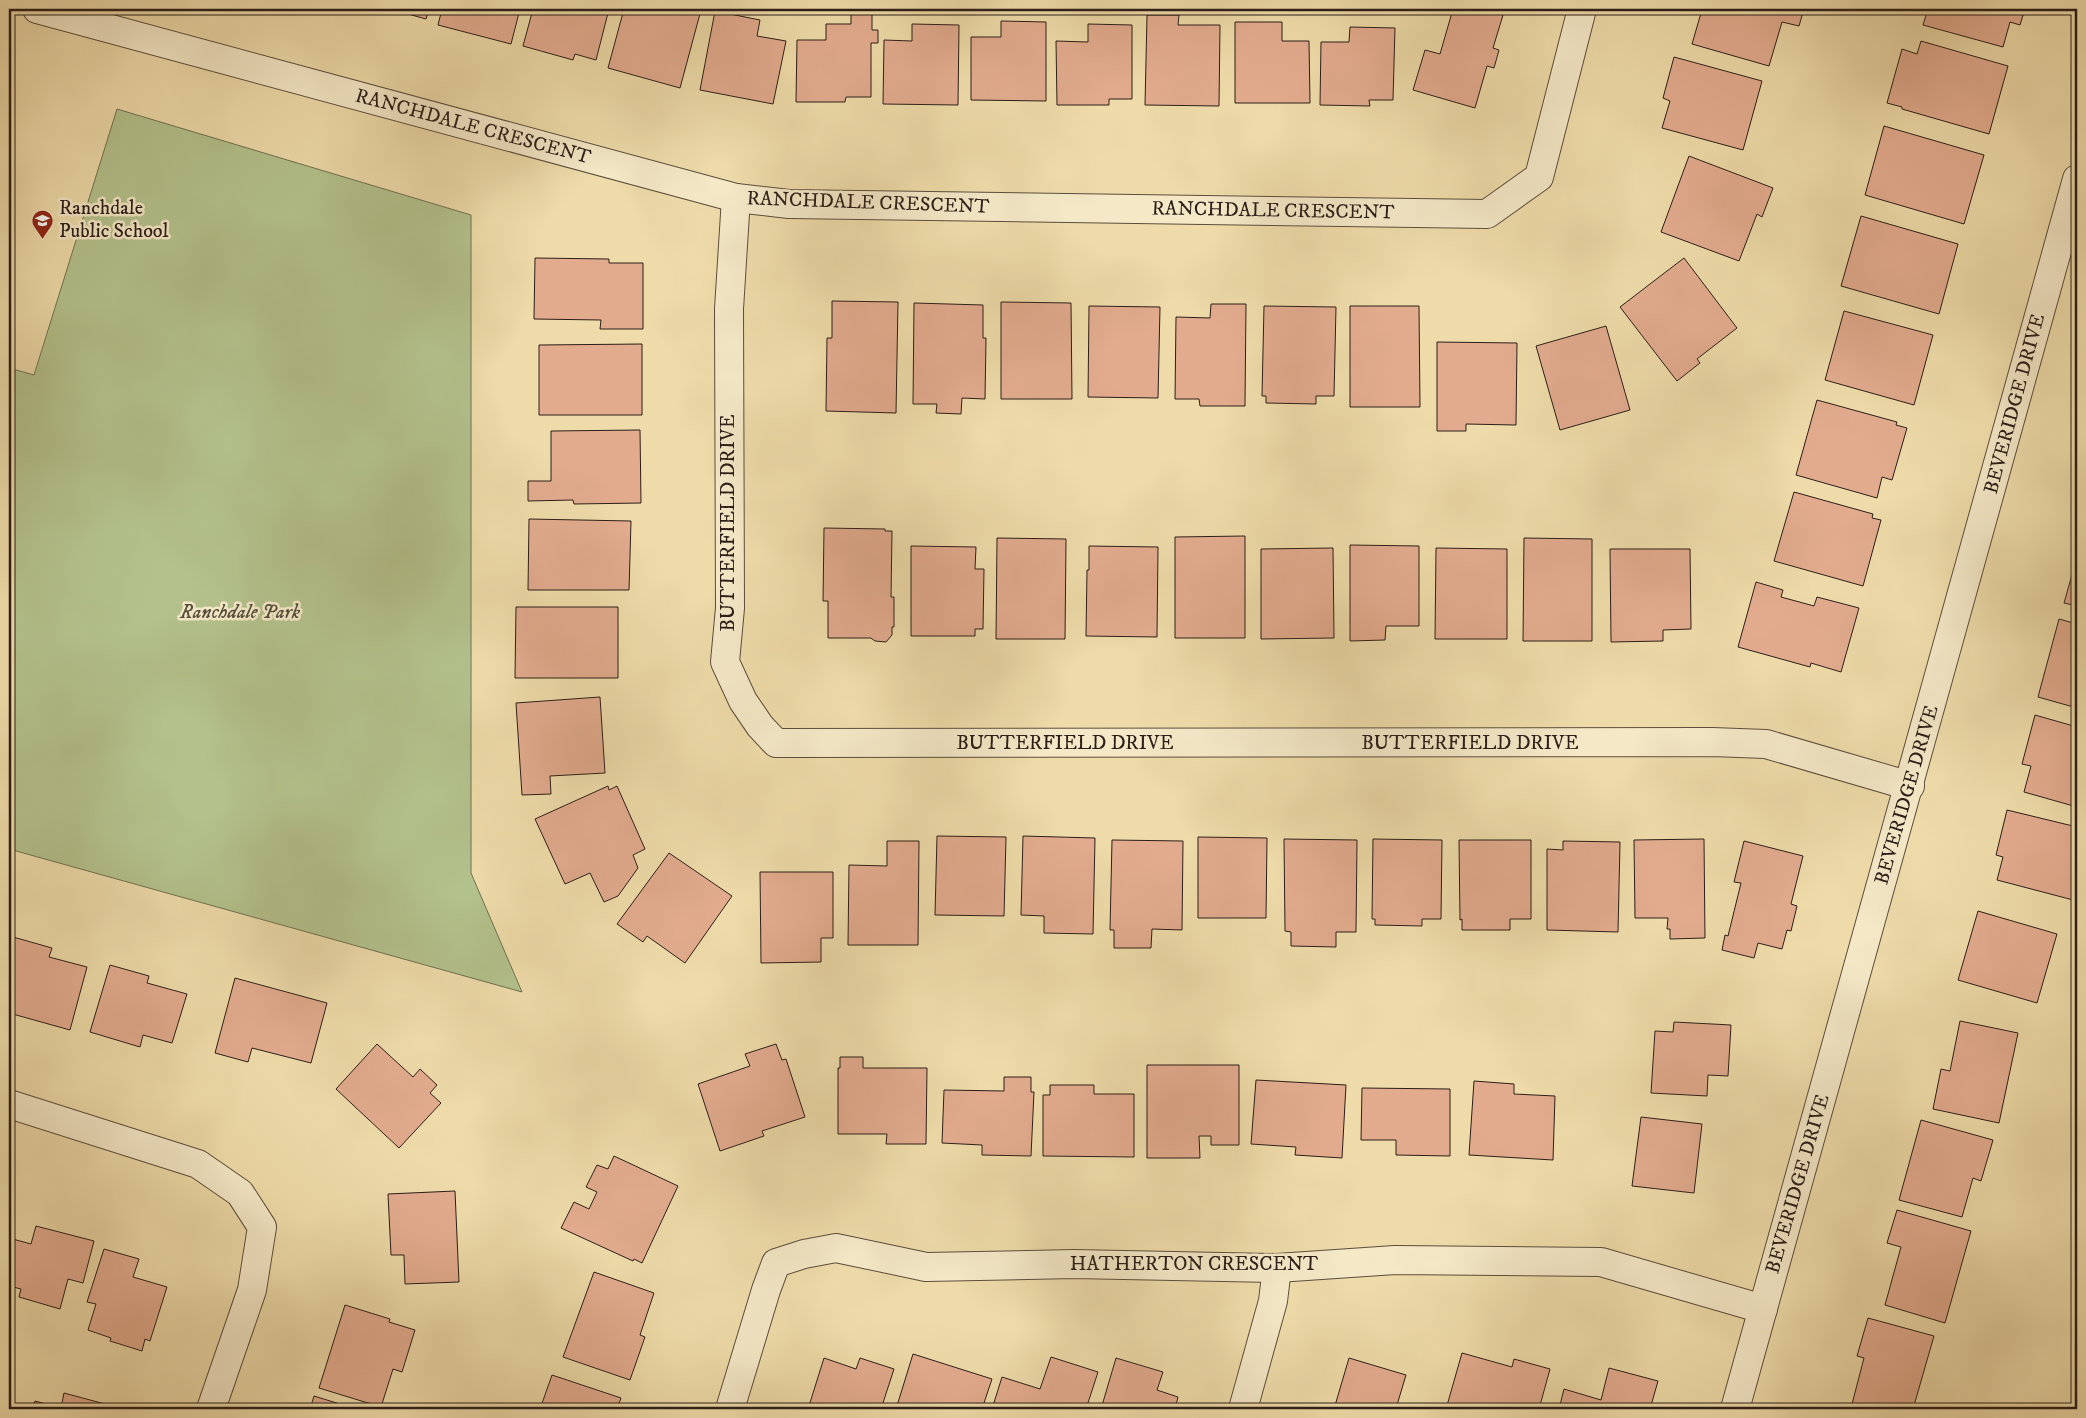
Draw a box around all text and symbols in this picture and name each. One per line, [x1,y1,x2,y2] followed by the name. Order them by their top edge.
[352,83,594,171] street label: RANCHDALE CRESCENT
[746,186,990,220] street label: RANCHDALE CRESCENT
[59,196,169,244] place label: Ranchdale Public School
[1151,196,1395,226] street label: RANCHDALE CRESCENT
[31,208,55,239] school or university icon: Ranchdale Public School
[1979,311,2051,497] street label: BEVERIDGE DRIVE
[716,414,741,632] street label: BUTTERFIELD DRIVE
[179,600,301,625] park label: Ranchdale Park
[1869,702,1945,888] street label: BEVERIDGE DRIVE
[956,731,1174,756] street label: BUTTERFIELD DRIVE
[1361,731,1579,756] street label: BUTTERFIELD DRIVE
[1760,1091,1836,1277] street label: BEVERIDGE DRIVE
[1070,1252,1318,1277] street label: HATHERTON CRESCENT

